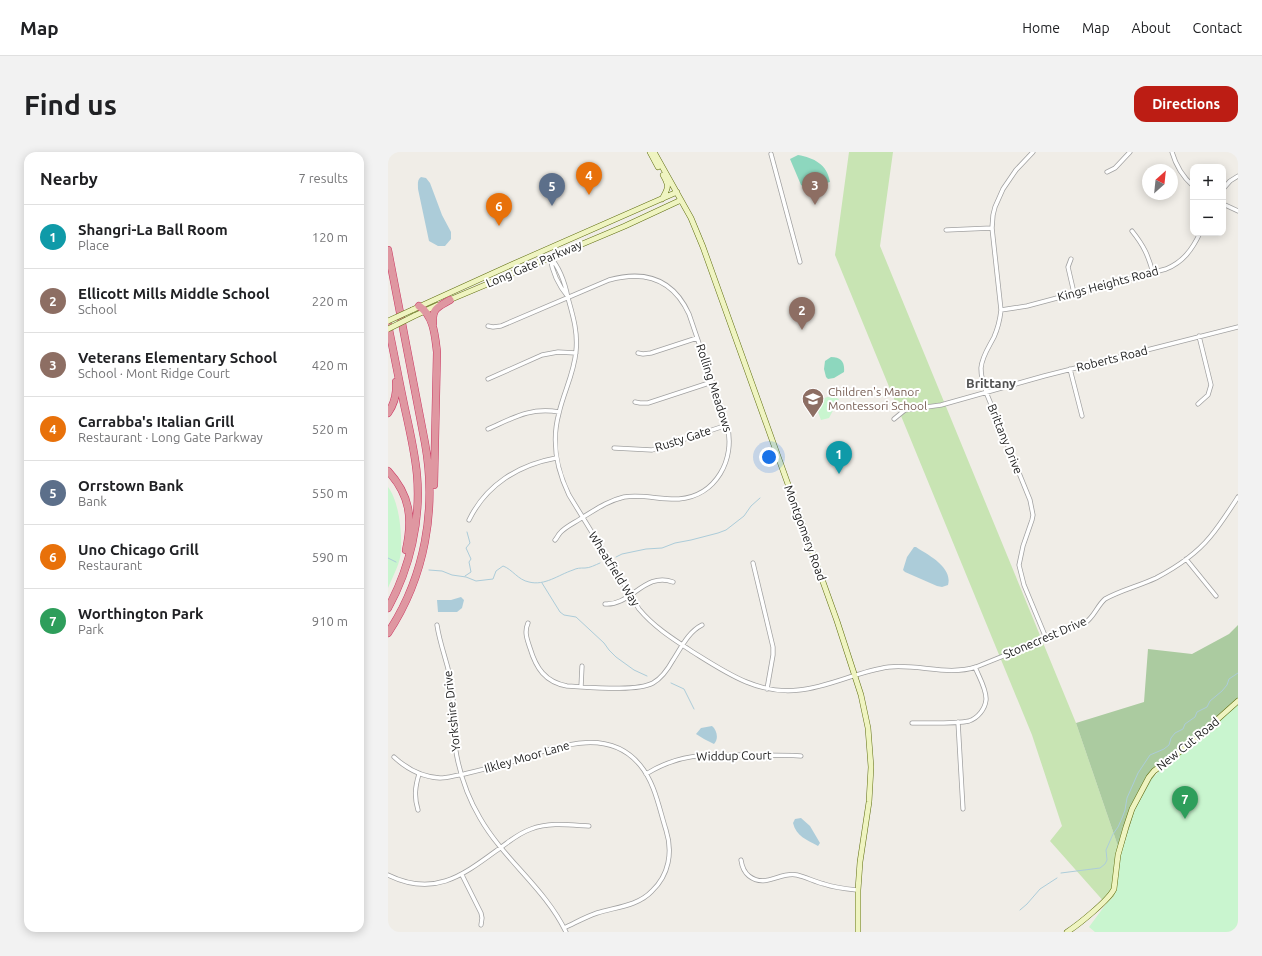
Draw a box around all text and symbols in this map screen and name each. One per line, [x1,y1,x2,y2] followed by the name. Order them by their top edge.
[20,17,59,39] text: Map
[1022,20,1060,36] text: Home
[1082,20,1110,36] text: Map
[1132,20,1171,36] text: About
[1193,20,1242,36] text: Contact
[1134,86,1238,122] button: Directions
[24,89,117,120] text: Find us
[576,162,602,195] pin: 4
[1142,164,1178,200] north arrow
[1190,164,1226,236] map controls
[1190,164,1226,200] button: +
[40,169,98,188] text: Nearby
[298,171,348,185] text: 7 results
[802,172,828,205] pin: 3
[539,173,565,206] pin: 5
[486,193,512,226] pin: 6
[1190,200,1226,236] button: −
[78,221,228,238] text: Shangri-La Ball Room
[49,230,57,244] text: 1
[312,230,348,244] text: 120 m
[484,237,584,290] street label: Long Gate Parkway
[78,238,109,252] text: Place
[1056,264,1160,303] street label: Kings Heights Road
[78,285,270,302] text: Ellicott Mills Middle School
[49,294,57,308] text: 2
[312,294,348,308] text: 220 m
[789,297,815,330] pin: 2
[78,302,117,316] text: School
[694,342,735,434] street label: Rolling Meadows
[1075,343,1149,374] street label: Roberts Road
[78,349,277,366] text: Veterans Elementary School
[49,358,57,372] text: 3
[312,358,348,372] text: 420 m
[78,366,230,380] text: School · Mont Ridge Court
[966,376,1016,390] district label: Brittany
[828,385,927,412] place label: Children's Manor Montessori School
[800,386,826,419] school or university icon: Children's Manor Montessori School
[986,402,1025,476] street label: Brittany Drive
[78,413,234,430] text: Carrabba's Italian Grill
[49,422,57,436] text: 4
[312,422,348,436] text: 520 m
[653,423,713,454] street label: Rusty Gate
[78,430,263,444] text: Restaurant · Long Gate Parkway
[826,441,852,474] pin: 1
[759,447,779,467] your location
[78,477,184,494] text: Orrstown Bank
[782,483,829,582] street label: Montgomery Road
[49,486,57,500] text: 5
[312,486,348,500] text: 550 m
[78,494,107,508] text: Bank
[586,529,643,609] street label: Wheatfield Way
[78,541,199,558] text: Uno Chicago Grill
[49,550,57,564] text: 6
[312,550,348,564] text: 590 m
[78,558,142,572] text: Restaurant
[78,605,203,622] text: Worthington Park
[49,614,57,628] text: 7
[312,614,348,628] text: 910 m
[1001,614,1088,661] street label: Stonecrest Drive
[78,622,104,636] text: Park
[441,670,462,752] street label: Yorkshire Drive
[1154,714,1221,773] street label: New Cut Road
[483,738,571,775] street label: Ilkley Moor Lane
[696,748,772,763] street label: Widdup Court
[1172,786,1198,819] pin: 7

